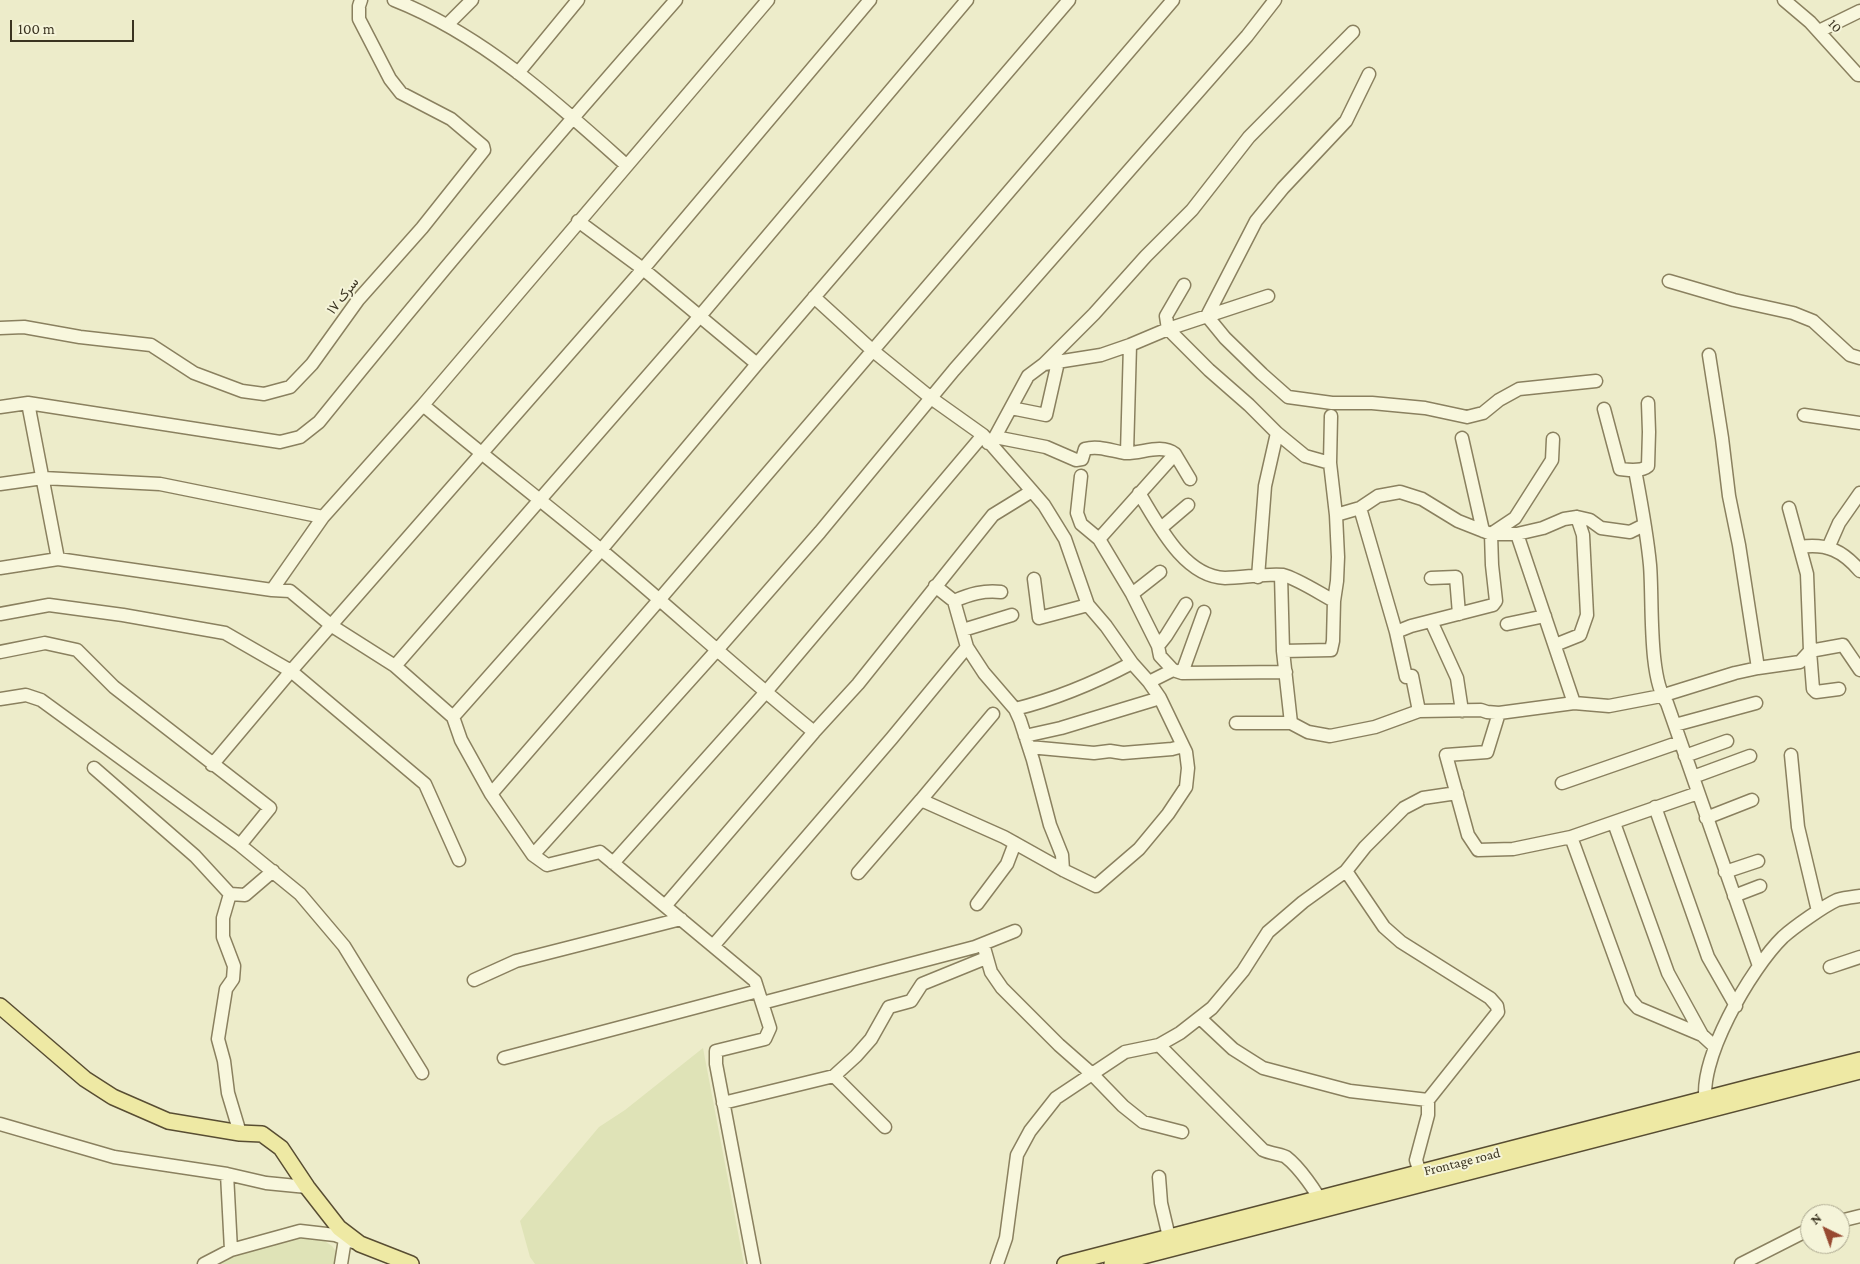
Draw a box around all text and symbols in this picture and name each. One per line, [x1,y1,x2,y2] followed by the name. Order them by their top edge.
[12,10,136,42] scale bar
[1825,16,1845,36] street label: 10
[18,21,55,37] text: 100 m
[323,274,363,318] street label: سرک ۱۷
[1422,1144,1502,1180] street label: Frontage road
[1800,1204,1850,1254] north arrow
[1807,1209,1825,1228] text: N

